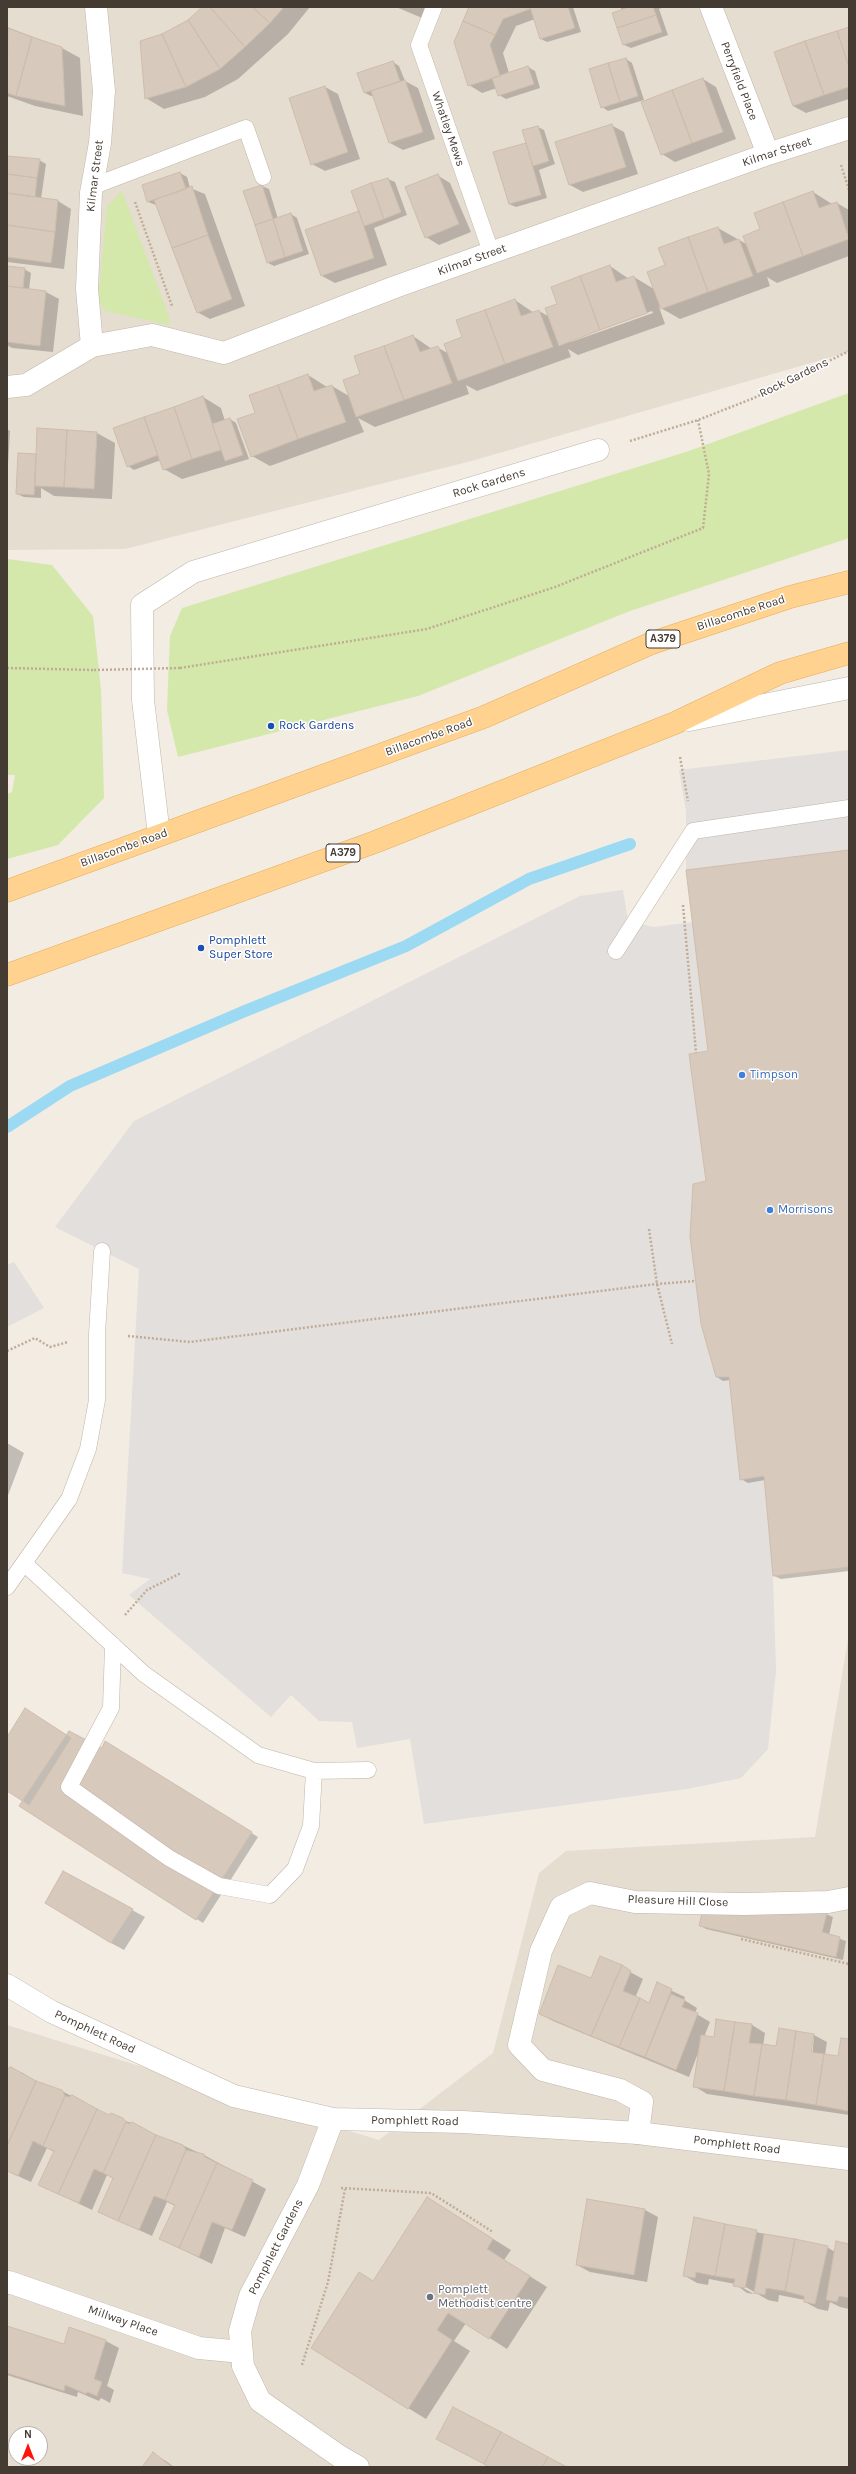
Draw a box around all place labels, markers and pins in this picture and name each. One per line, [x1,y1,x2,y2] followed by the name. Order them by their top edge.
[279,719,354,733] place label: Rock Gardens
[266,721,276,731] marker: Rock Gardens
[209,934,273,962] place label: Pomphlett Super Store
[196,943,206,953] marker: Pomphlett Super Store
[750,1068,798,1082] place label: Timpson
[737,1070,747,1080] marker: Timpson
[778,1203,833,1217] place label: Morrisons
[765,1205,775,1215] marker: Morrisons
[438,2283,532,2311] place label: Pomplett Methodist centre
[425,2292,435,2302] marker: Pomplett Methodist centre

